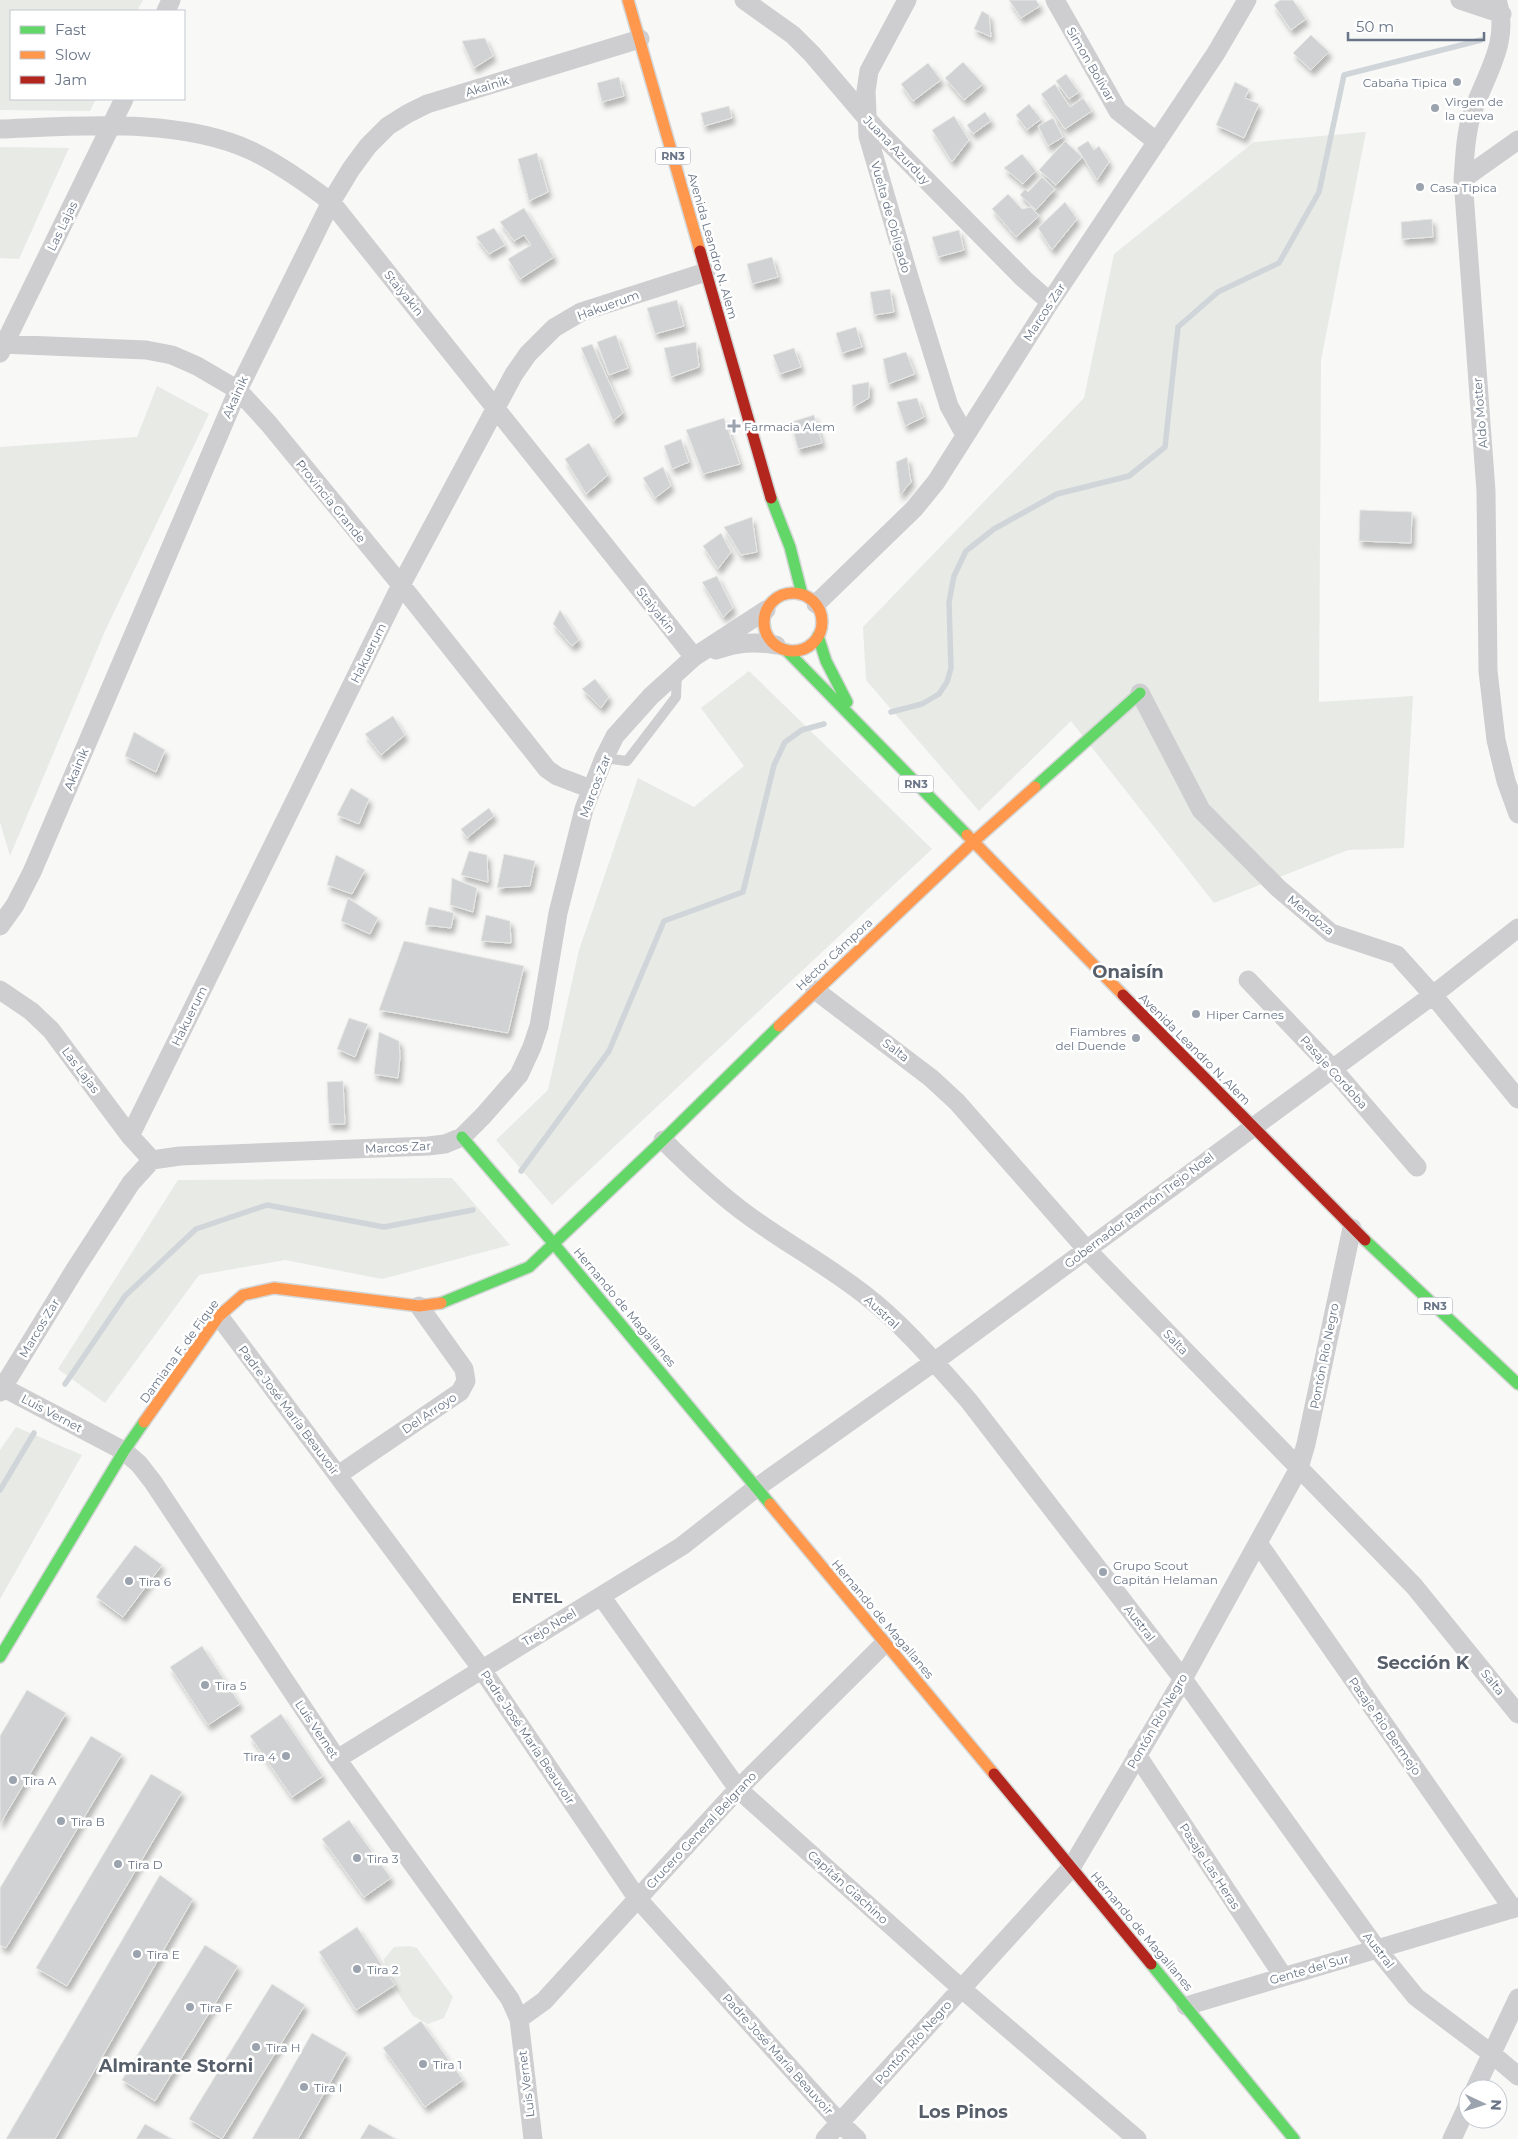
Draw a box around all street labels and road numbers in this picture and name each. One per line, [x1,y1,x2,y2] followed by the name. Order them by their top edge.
[1064,24,1118,104] street label: Simon Bolivar
[464,72,511,100] street label: Akainik
[860,112,934,188] street label: Juana Azurduy
[656,148,690,164] road number: RN3
[868,159,914,275] street label: Vuelta de Obligado
[685,171,741,321] street label: Avenida Leandro N. Alem
[44,199,81,253] street label: Las Lajas
[381,267,427,319] street label: Staiyakin
[1020,280,1068,344] street label: Marcos Zar
[575,287,641,323] street label: Hakuerum
[219,373,251,420] street label: Akainik
[1469,377,1491,449] street label: Aldo Motter
[293,456,369,546] street label: Provincia Grande
[633,584,679,636] street label: Staiyakin
[347,621,389,685] street label: Hakuerum
[60,745,92,792] street label: Akainik
[576,752,614,820] street label: Marcos Zar
[898,776,934,792] road number: RN3
[1285,892,1337,938] street label: Mendoza
[793,915,875,993] street label: Héctor Cámpora
[168,984,210,1048] street label: Hakuerum
[1136,990,1254,1108] street label: Avenida Leandro N. Alem
[1297,1032,1371,1112] street label: Pasaje Cordoba
[880,1035,912,1065] street label: Salta
[59,1044,103,1096] street label: Las Lajas
[365,1138,432,1156] street label: Marcos Zar
[1061,1149,1217,1271] street label: Gobernador Ramón Trejo Noel
[571,1244,679,1370] street label: Hernando de Magallanes
[862,1292,902,1332] street label: Austral
[16,1296,63,1360] street label: Marcos Zar
[136,1296,222,1406] street label: Damiana F. de Fique
[1418,1298,1452,1314] road number: RN3
[1306,1302,1342,1410] street label: Pontón Río Negro
[1160,1326,1192,1358] street label: Salta
[235,1342,343,1478] street label: Padre José María Beauvoir
[399,1389,459,1437] street label: Del Arroyo
[19,1391,85,1435] street label: Luis Vernet
[829,1556,937,1682] street label: Hernando de Magallanes
[1121,1602,1159,1644] street label: Austral
[519,1605,579,1649] street label: Trejo Noel
[1478,1666,1508,1698] street label: Salta
[478,1667,579,1807] street label: Padre José María Beauvoir
[1124,1671,1190,1771] street label: Pontón Río Negro
[1345,1674,1425,1778] street label: Pasaje Rio Bermejo
[292,1697,342,1761] street label: Luis Vernet
[643,1768,759,1892] street label: Crucero General Belgrano
[1177,1820,1243,1912] street label: Pasaje Las Heras
[805,1847,891,1927] street label: Capitán Giachino
[1088,1868,1196,1994] street label: Hernando de Magallanes
[1360,1929,1398,1971] street label: Austral
[1268,1950,1351,1987] street label: Gente del Sur
[719,1990,837,2118] street label: Padre José María Beauvoir
[871,1997,955,2087] street label: Pontón Río Negro
[514,2050,538,2118] street label: Luis Vernet

